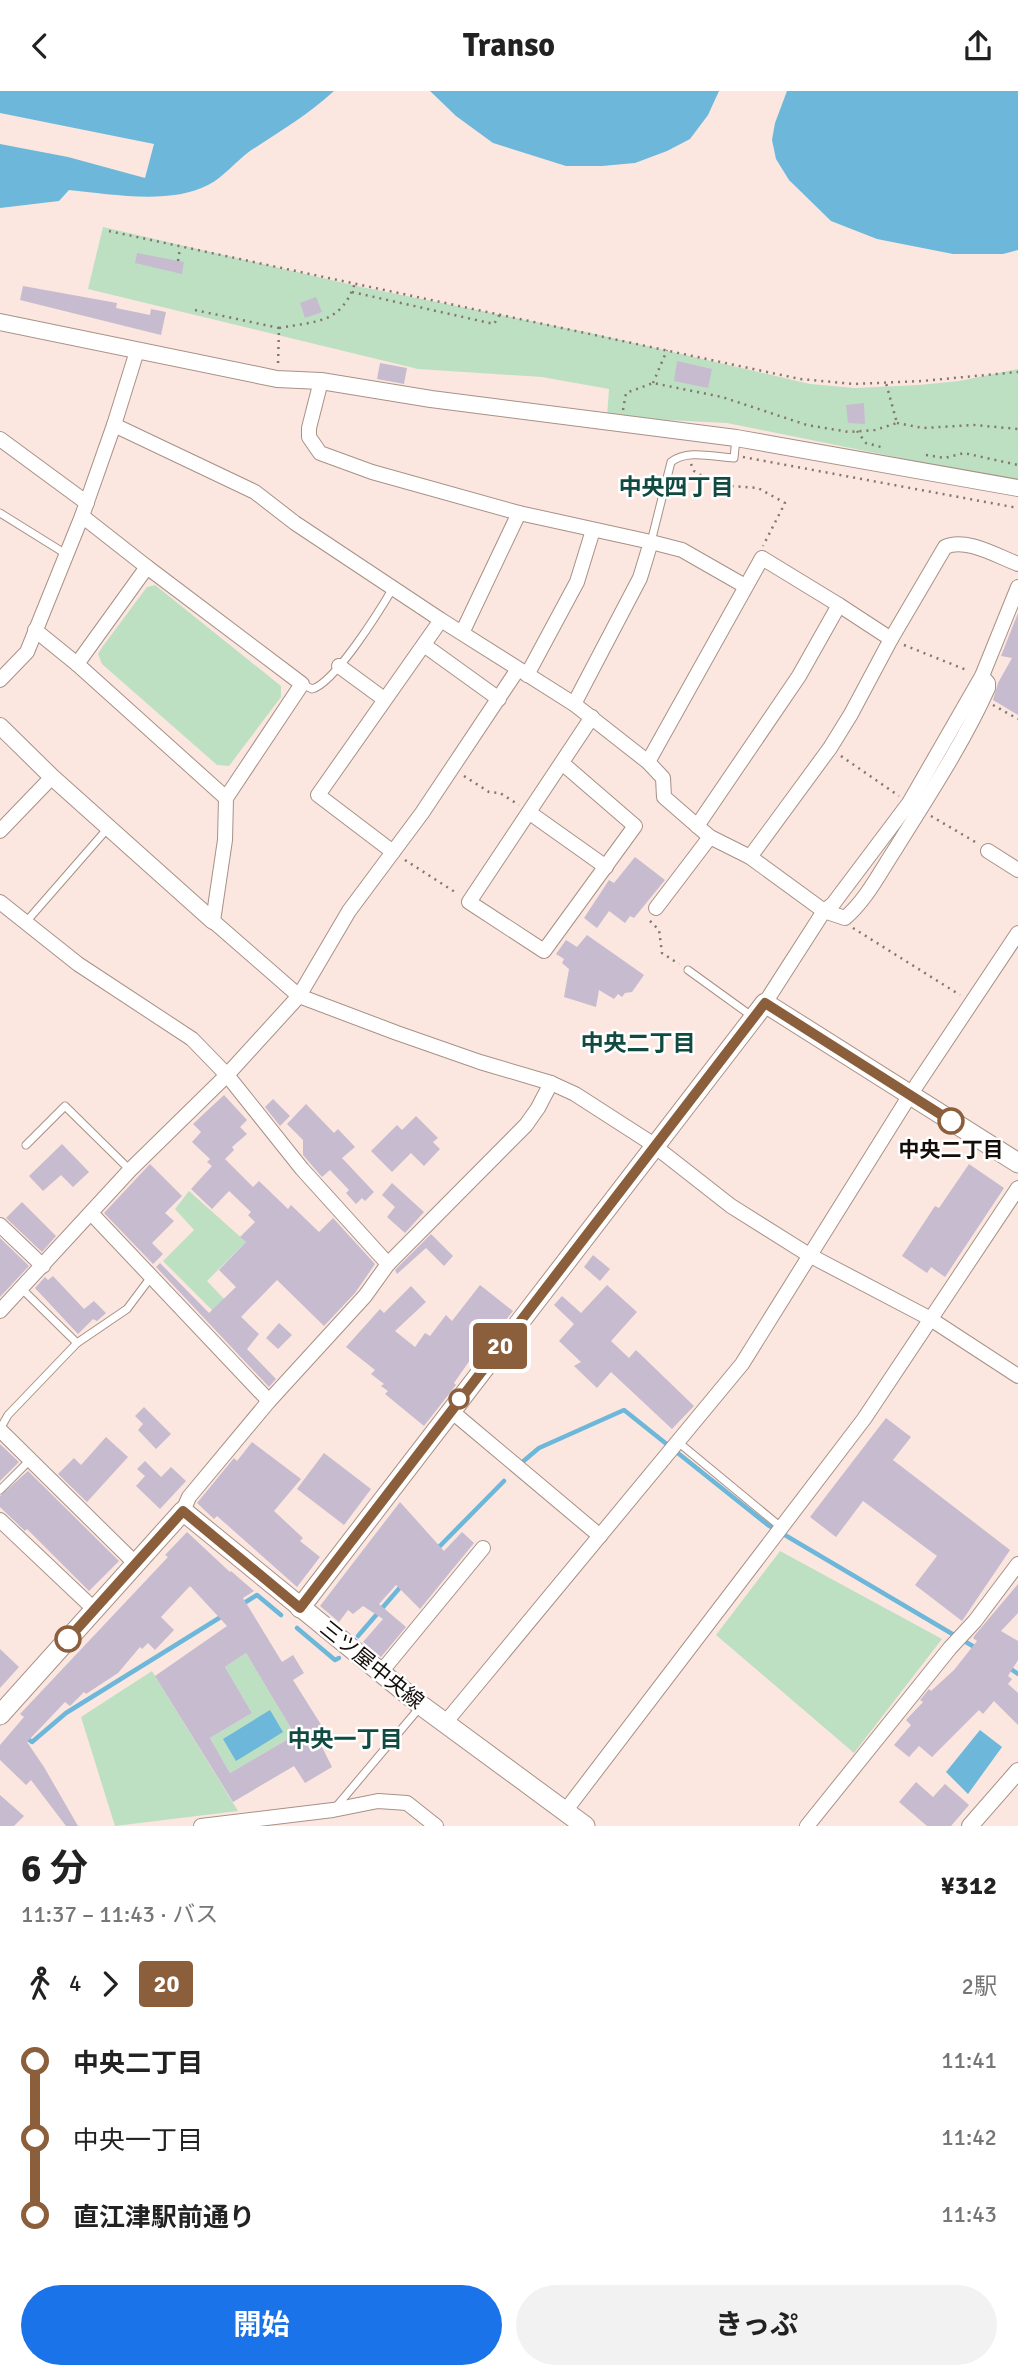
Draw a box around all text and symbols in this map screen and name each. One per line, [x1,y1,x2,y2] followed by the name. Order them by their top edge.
[463,26,555,65] text: Transo
[21,27,59,65] icon: back
[959,27,997,65] icon: share
[619,473,734,502] district label: 中央四丁目
[581,1029,696,1058] district label: 中央二丁目
[938,1108,964,1134] marker: 中央二丁目
[899,1137,1004,1163] place label: 中央二丁目
[468,1323,532,1369] line badge: 20
[487,1331,513,1361] text: 20
[449,1389,469,1409] unlabelled marker
[315,1615,429,1715] street label: 三ツ屋中央線
[55,1626,81,1652] unlabelled marker
[288,1725,403,1754] district label: 中央一丁目
[21,1845,88,1892] text: 6 分
[941,1870,997,1902] text: ¥312
[21,1900,218,1929] text: 11:37 – 11:43 · バス
[21,1965,59,2003] icon: walk
[91,1965,129,2003] icon: forward
[69,1969,81,1998] text: 4
[153,1969,179,1999] text: 20
[962,1972,997,2001] text: 2駅
[941,2046,997,2075] text: 11:41
[73,2048,203,2080] text: 中央二丁目
[941,2123,997,2152] text: 11:42
[73,2125,203,2157] text: 中央一丁目
[941,2200,997,2229] text: 11:43
[73,2202,255,2234] text: 直江津駅前通り
[21,2285,502,2365] button: 開始
[516,2285,997,2365] button: きっぷ

